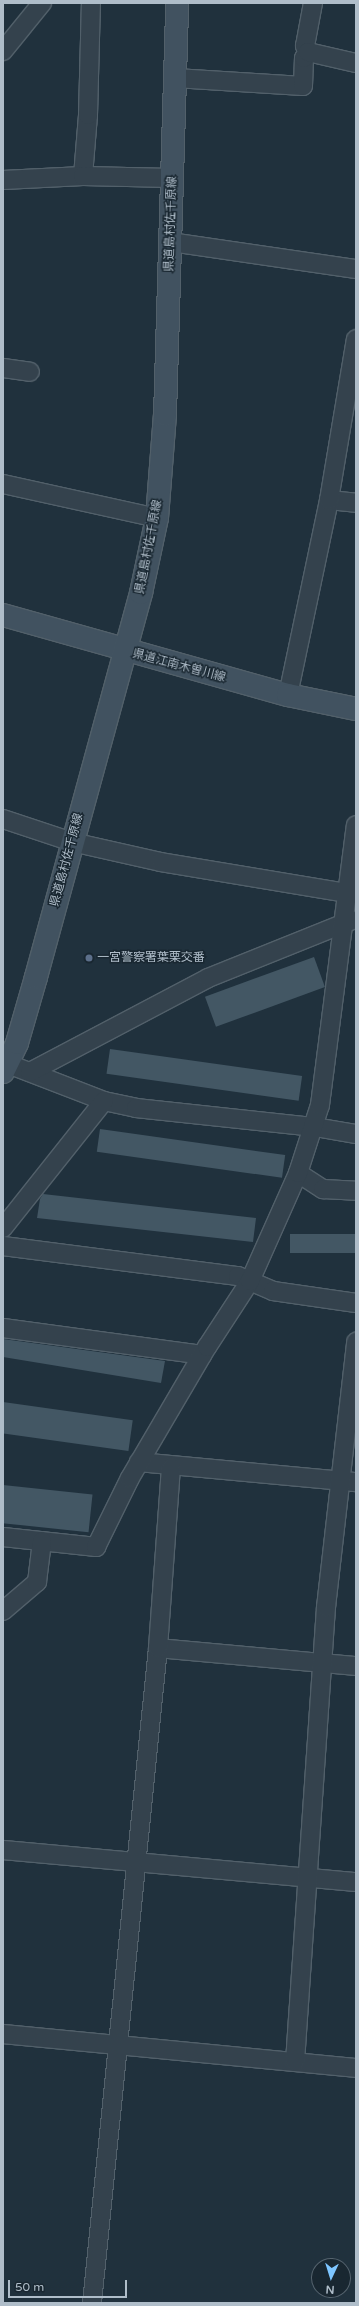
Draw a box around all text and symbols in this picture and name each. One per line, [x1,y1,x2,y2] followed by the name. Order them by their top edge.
[162,176,180,272] street label: 県道島村佐千原線
[133,499,165,595] street label: 県道島村佐千原線
[131,647,227,685] street label: 県道江南木曽川線
[48,812,86,908] street label: 県道島村佐千原線
[97,951,205,965] place label: 一宮警察署葉栗交番
[84,953,94,963] marker: 一宮警察署葉栗交番
[311,2258,351,2298] north arrow
[10,2272,129,2298] scale bar
[15,2280,44,2294] text: 50 m
[325,2283,335,2296] text: N

